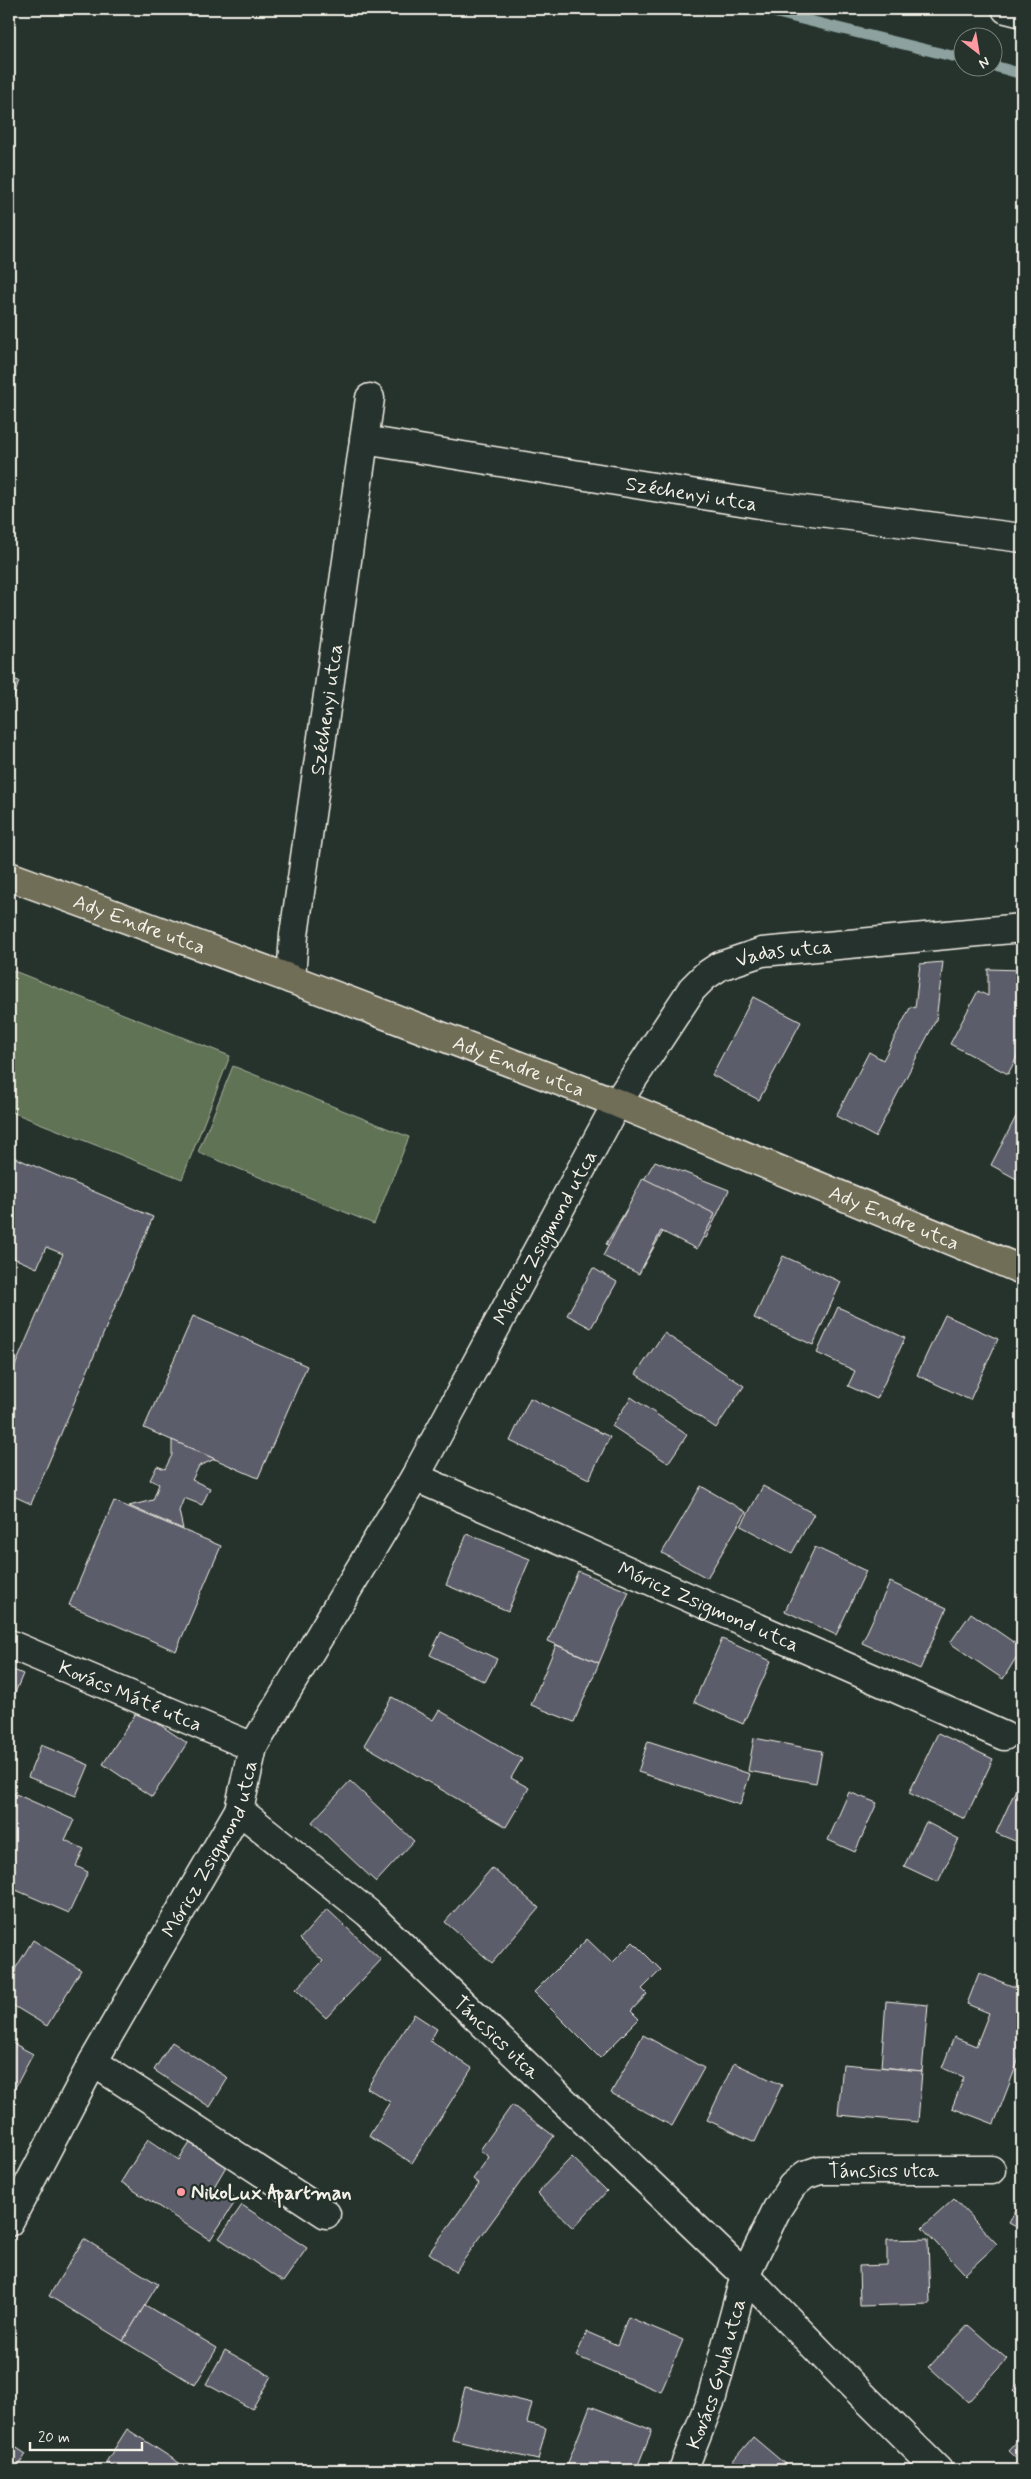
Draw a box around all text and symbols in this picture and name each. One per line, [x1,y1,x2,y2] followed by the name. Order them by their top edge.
[954,28,1004,78] north arrow
[976,52,993,72] text: N
[624,471,759,519] street label: Széchenyi utca
[305,642,350,777] street label: Széchenyi utca
[69,889,209,962] street label: Ady Endre utca
[732,934,833,975] street label: Vadas utca
[449,1030,588,1104] street label: Ady Endre utca
[488,1145,604,1330] street label: Móricz Zsigmond utca
[824,1180,963,1258] street label: Ady Endre utca
[613,1556,803,1659] street label: Móricz Zsigmond utca
[54,1654,206,1739] street label: Kovács Máté utca
[156,1758,265,1943] street label: Móricz Zsigmond utca
[447,1990,546,2087] street label: Táncsics utca
[828,2158,940,2185] street label: Táncsics utca
[191,2180,352,2208] place label: NikoLux Apartman
[175,2186,187,2198] marker: NikoLux Apartman
[681,2296,753,2453] street label: Kovács Gyula utca
[30,2419,142,2451] scale bar
[38,2428,70,2448] text: 20 m

